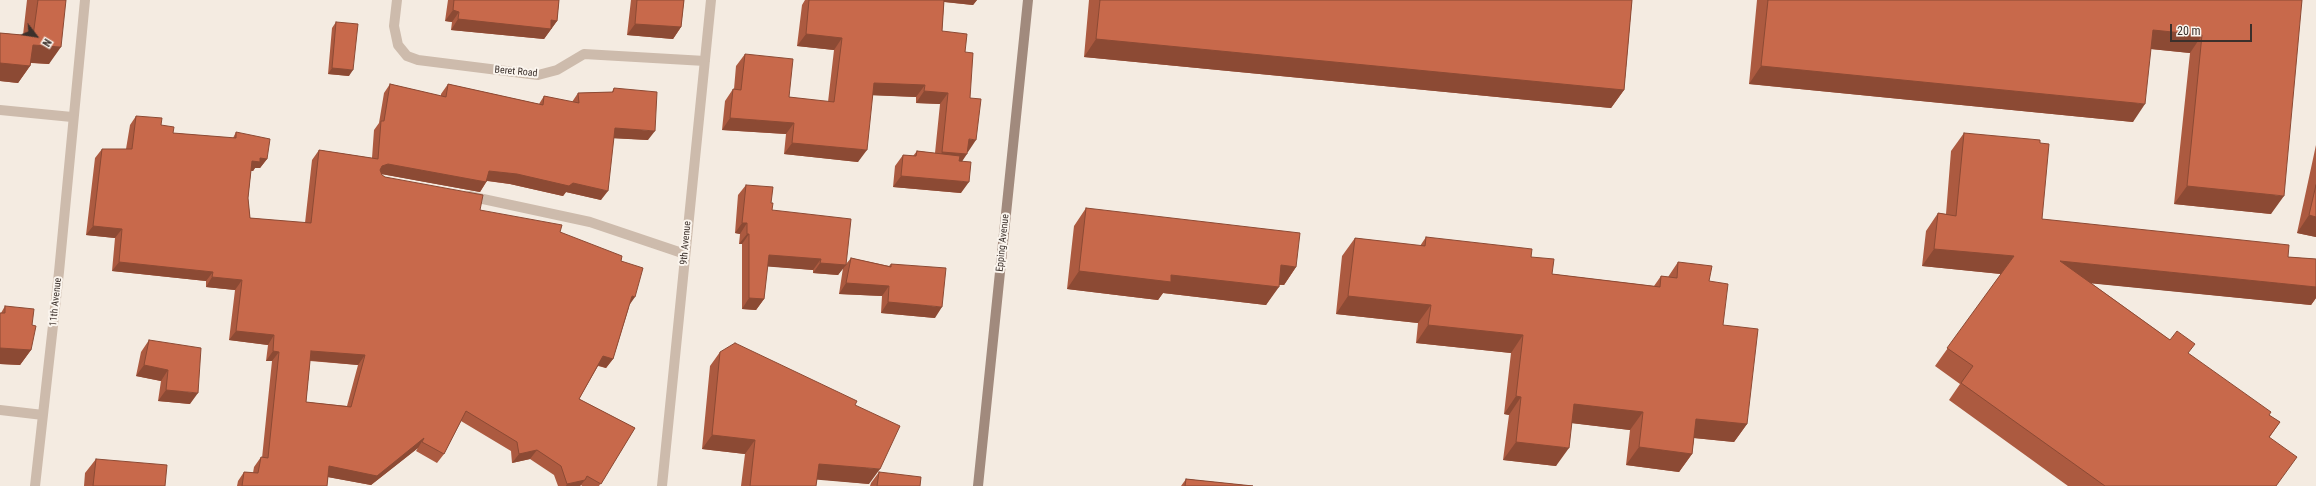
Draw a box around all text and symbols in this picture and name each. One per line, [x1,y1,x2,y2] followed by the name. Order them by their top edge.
[16,16,56,56] north arrow
[2172,16,2254,42] scale bar
[2177,24,2201,38] text: 20 m
[39,36,54,49] text: N
[494,64,538,80] street label: Beret Road
[994,214,1012,272] street label: Epping Avenue
[678,221,694,265] street label: 9th Avenue
[47,277,65,327] street label: 11th Avenue

